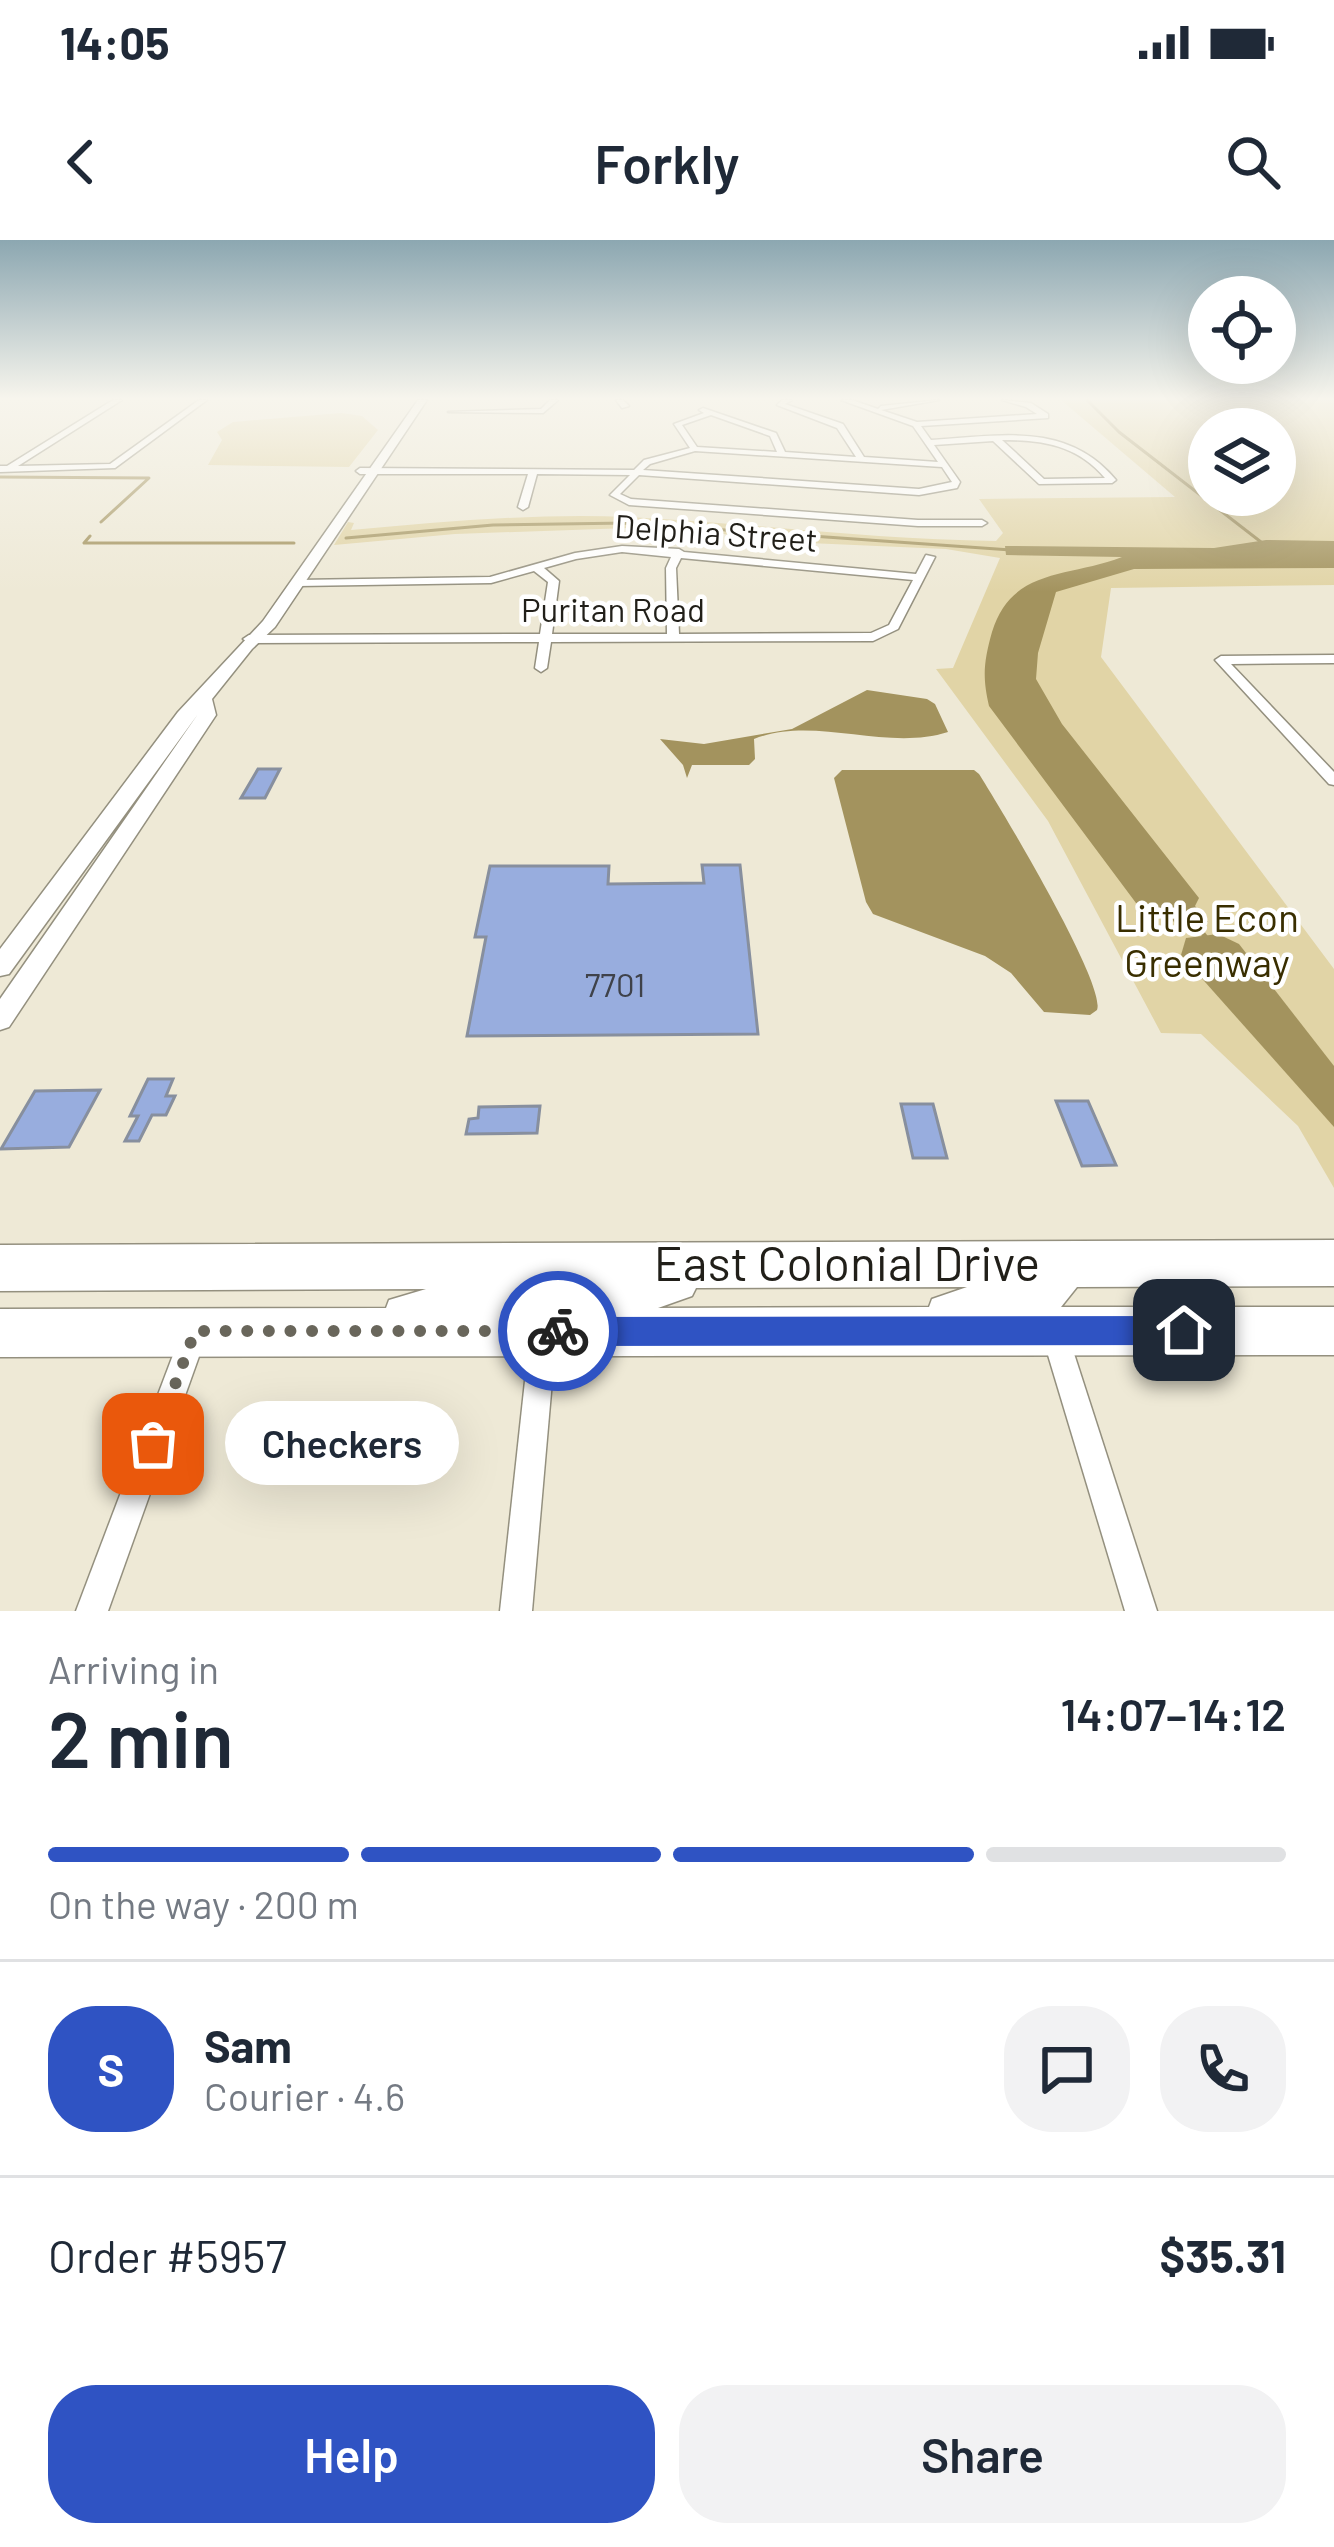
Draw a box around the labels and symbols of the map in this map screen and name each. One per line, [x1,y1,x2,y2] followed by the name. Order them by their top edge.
[613,505,819,559] street label: Delphia Street
[521,589,705,629] street label: Puritan Road
[1115,893,1299,985] park label: Little Econ Greenway
[585,964,645,1004] house number: 7701
[654,1233,1040,1291] street label: East Colonial Drive
[498,1271,618,1391] courier
[1133,1279,1235,1381] pin
[102,1393,204,1495] pin
[225,1402,459,1486] callout: Checkers

